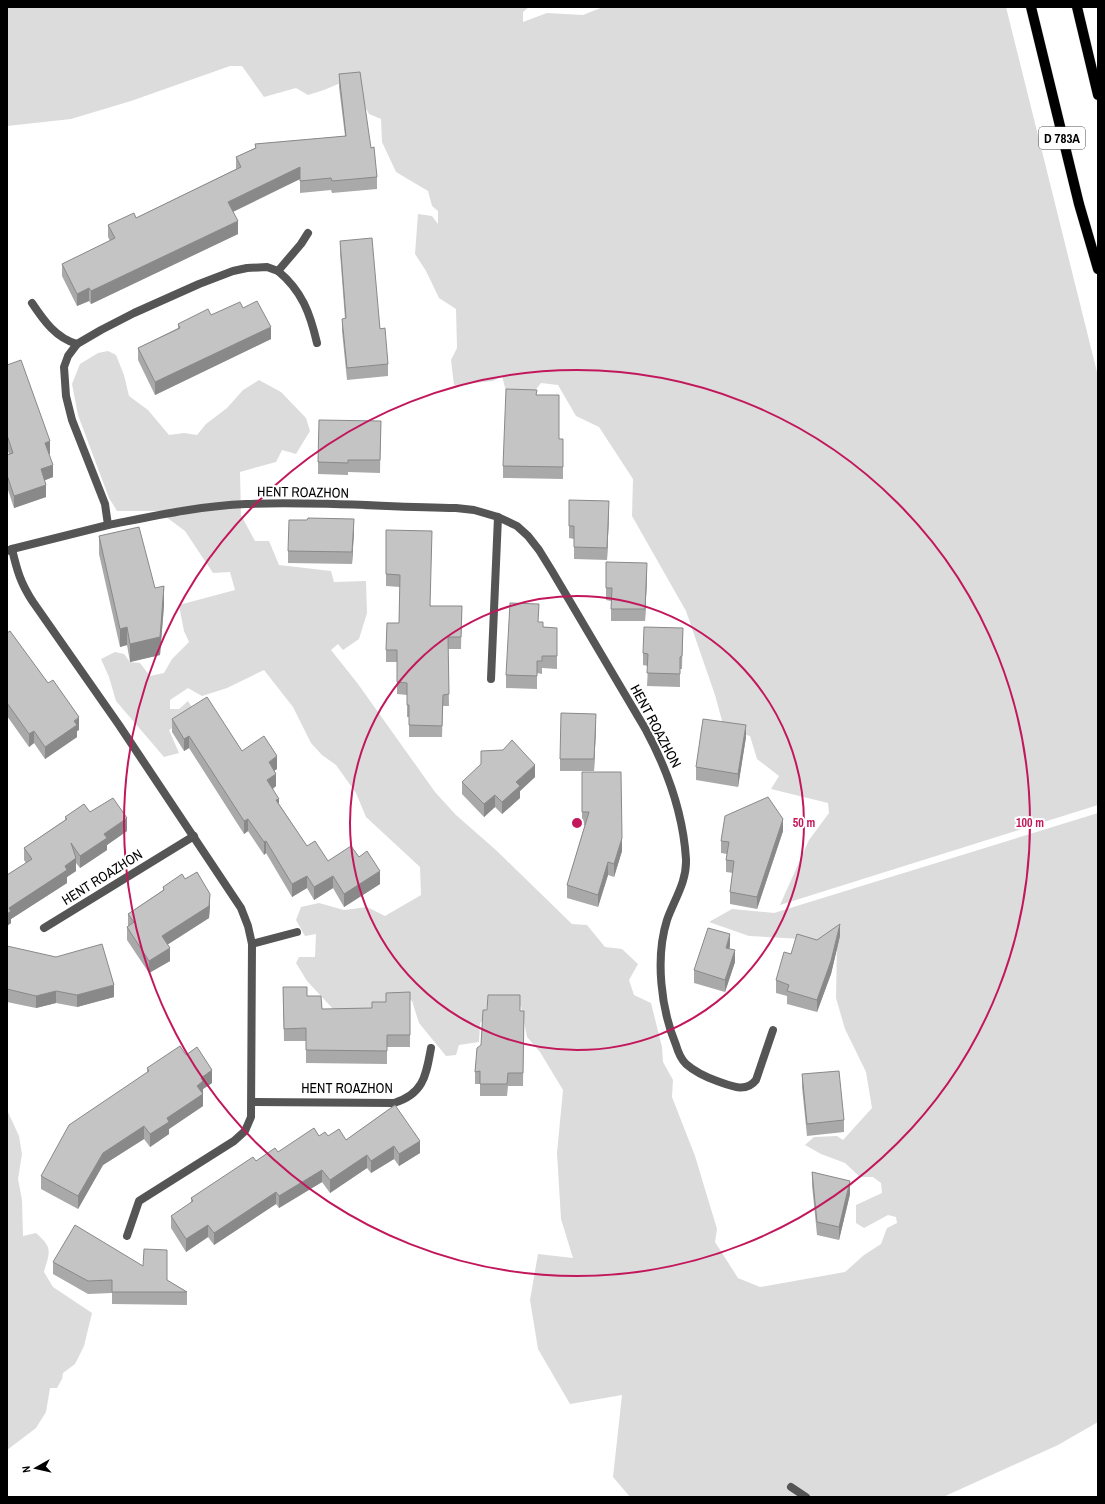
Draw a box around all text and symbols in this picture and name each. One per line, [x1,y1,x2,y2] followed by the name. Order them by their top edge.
[1039,127,1085,149] road number: D 783A
[257,482,349,502] street label: HENT ROAZHON
[627,681,685,771] street label: HENT ROAZHON
[793,815,815,831] text: 50 m
[1016,815,1044,831] text: 100 m
[570,816,584,830] centre of rings
[58,845,146,909] street label: HENT ROAZHON
[301,1079,393,1097] street label: HENT ROAZHON
[16,1448,56,1488] north arrow
[19,1465,33,1474] text: N

